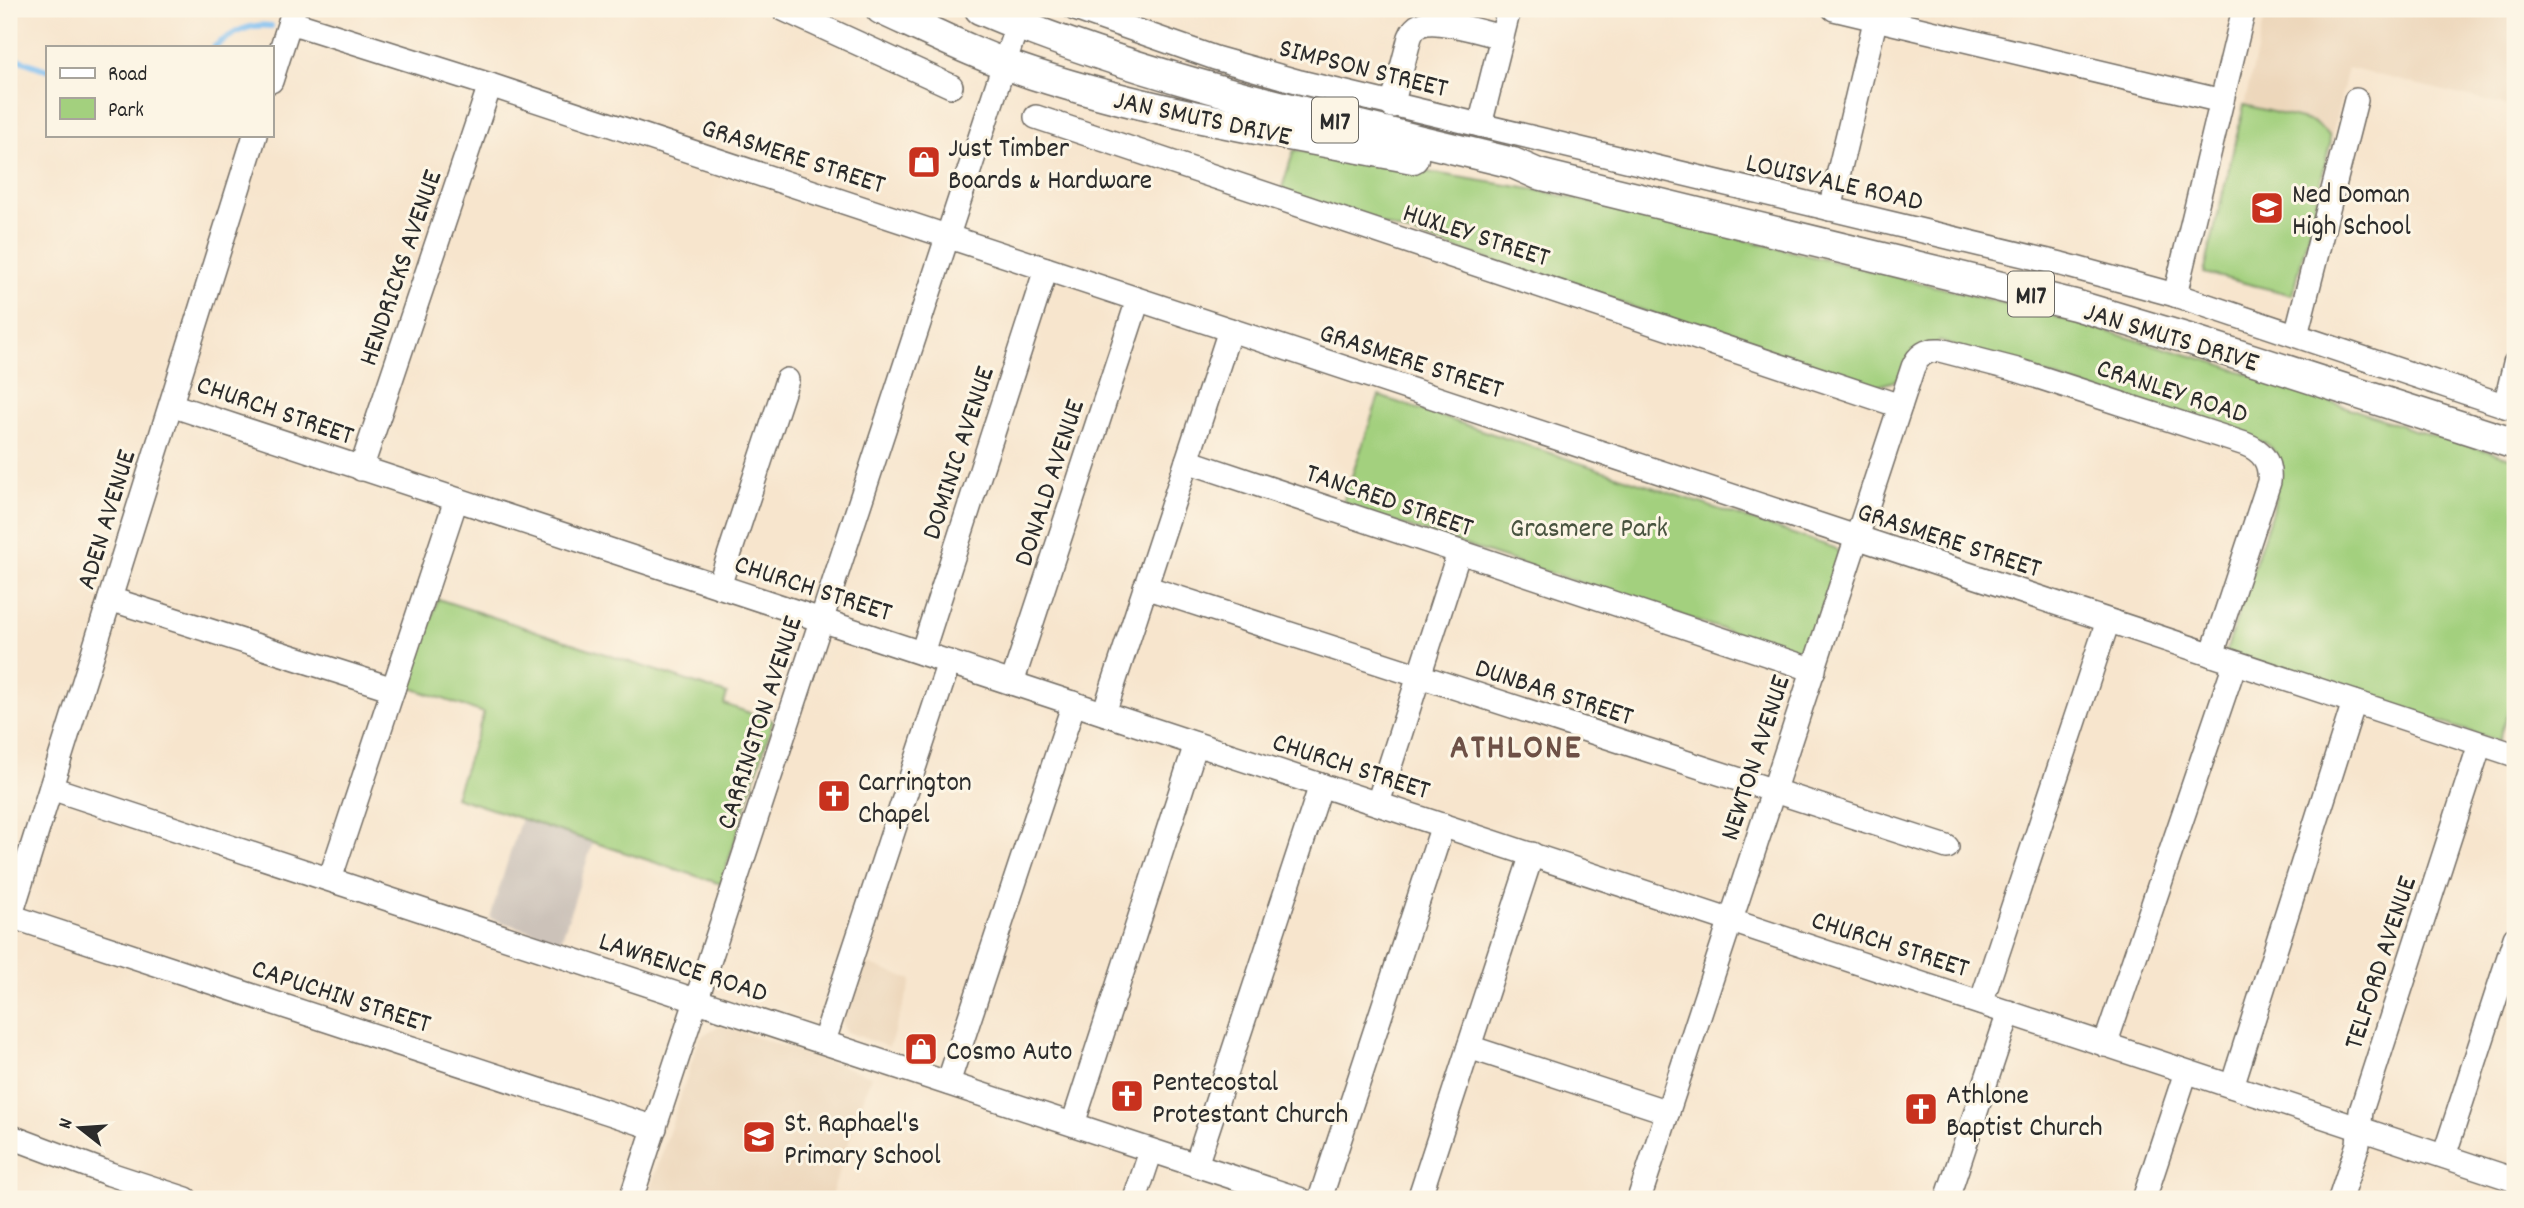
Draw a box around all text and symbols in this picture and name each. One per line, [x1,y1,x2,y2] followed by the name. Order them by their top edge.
[1274,31,1451,111] street label: SIMPSON STREET
[46,46,273,136] legend
[108,61,147,91] text: Road
[1109,83,1295,159] street label: JAN SMUTS DRIVE
[108,97,144,127] text: Park
[1312,97,1358,142] road number: M17
[695,110,890,207] street label: GRASMERE STREET
[948,131,1152,203] place label: Just Timber Boards & Hardware
[905,143,943,181] shop icon: Just Timber Boards & Hardware
[1741,145,1926,225] street label: LOUISVALE ROAD
[350,165,455,372] street label: HENDRICKS AVENUE
[2292,177,2411,249] place label: Ned Doman High School
[2248,189,2286,227] school or university icon: Ned Doman High School
[1397,195,1554,280] street label: HUXLEY STREET
[2008,272,2054,316] road number: M17
[2078,294,2263,385] street label: JAN SMUTS DRIVE
[1313,315,1508,412] street label: GRASMERE STREET
[2091,350,2252,437] street label: CRANLEY ROAD
[914,362,1008,545] street label: DOMINIC AVENUE
[190,367,358,458] street label: CHURCH STREET
[1006,395,1098,572] street label: DONALD AVENUE
[69,445,149,595] street label: ADEN AVENUE
[1299,455,1478,550] street label: TANCRED STREET
[1851,494,2046,591] street label: GRASMERE STREET
[1510,511,1668,551] park label: Grasmere Park
[728,546,896,635] street label: CHURCH STREET
[708,611,815,835] street label: CARRINGTON AVENUE
[1469,650,1638,739] street label: DUNBAR STREET
[1712,670,1803,846] street label: NEWTON AVENUE
[1266,724,1434,813] street label: CHURCH STREET
[1450,725,1582,775] district label: ATHLONE
[858,765,972,837] place label: Carrington Chapel
[815,777,853,815] church icon: Carrington Chapel
[2336,872,2430,1055] street label: TELFORD AVENUE
[1805,902,1973,991] street label: CHURCH STREET
[593,924,772,1016] street label: LAWRENCE ROAD
[246,951,435,1047] street label: CAPUCHIN STREET
[902,1030,940,1068] shop icon: Cosmo Auto
[946,1034,1072,1074] place label: Cosmo Auto
[1152,1065,1348,1137] place label: Pentecostal Protestant Church
[1108,1077,1146,1115] church icon: Pentecostal Protestant Church
[1946,1078,2103,1150] place label: Athlone Baptist Church
[1902,1090,1940,1128] church icon: Athlone Baptist Church
[46,1092,116,1162] north arrow
[784,1106,941,1178] place label: St. Raphael's Primary School
[53,1116,81,1132] text: N
[740,1118,778,1156] school or university icon: St. Raphael's Primary School

